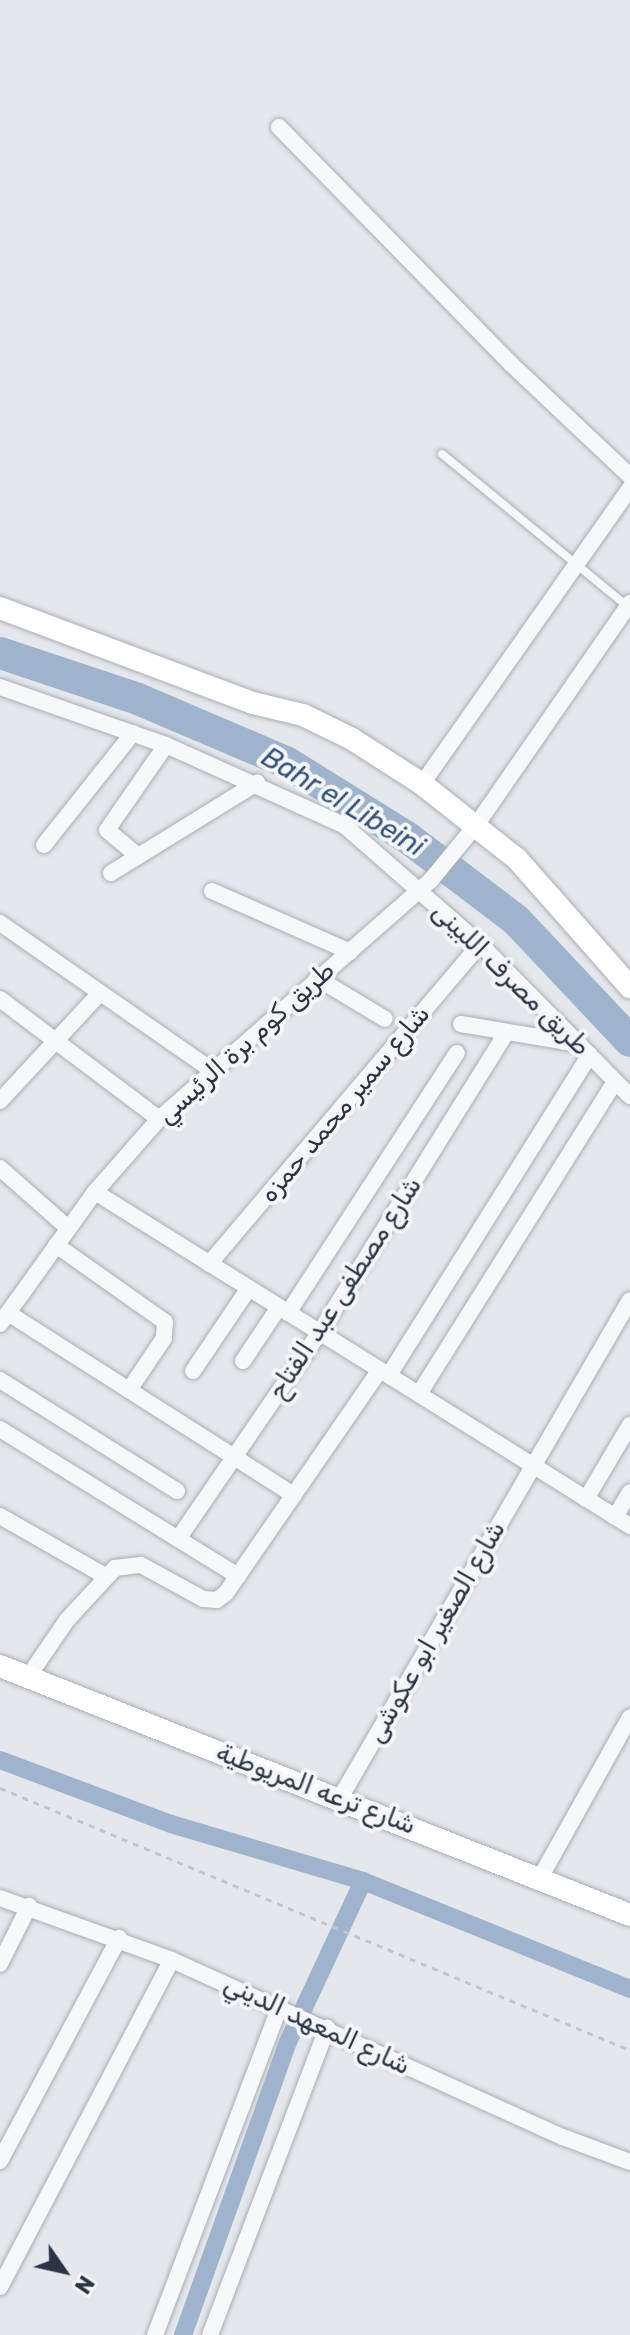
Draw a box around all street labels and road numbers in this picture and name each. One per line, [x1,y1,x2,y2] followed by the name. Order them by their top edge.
[425,896,597,1062] street label: طريق مصرف اللبينى
[151,955,341,1131] street label: طريق كوم برة الرئيسي
[253,999,437,1209] street label: شارع سمير محمد حمزه
[262,1171,428,1405] street label: شارع مصطفى عبد الفتاح
[360,1516,512,1748] street label: شارع الصغير ابو عكوشى
[212,1737,420,1841] street label: شارع ترعه المريوطية
[219,1968,415,2082] street label: شارع المعهد الديني

